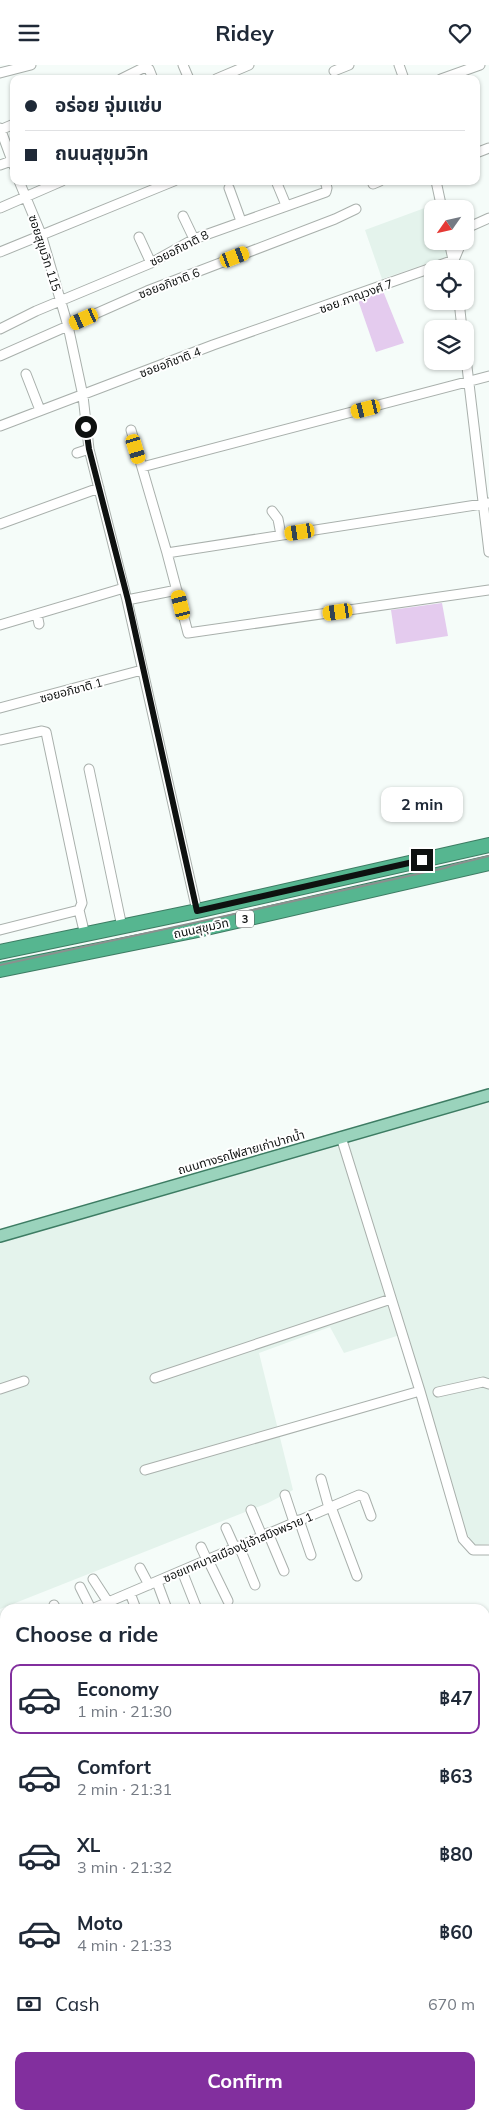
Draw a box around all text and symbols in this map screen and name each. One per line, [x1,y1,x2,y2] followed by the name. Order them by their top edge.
[15,19,43,47] icon: menu
[215,19,274,47] text: Ridey
[446,19,474,47] icon: heart
[55,93,162,117] text: อร่อย จุ่มแซ่บ
[55,141,148,165] text: ถนนสุขุมวิท
[424,200,474,250] north arrow
[424,200,474,370] map controls
[26,213,64,293] street label: ซอยสุขุมวิท 115
[147,227,211,269] street label: ซอยอภิชาติ 8
[218,245,251,269] car
[424,260,474,310] button: locate
[136,264,202,302] street label: ซอยอภิชาติ 6
[317,276,395,316] street label: ซอย ภาณุวงศ์ 7
[67,306,100,332] car
[424,320,474,370] button: layers
[137,343,203,381] street label: ซอยอภิชาติ 4
[349,398,382,420] car
[75,416,97,438] route start
[124,432,147,466] car
[284,522,315,542] car
[170,589,191,621] car
[322,602,353,622] car
[38,674,104,706] street label: ซอยอภิชาติ 1
[381,787,463,823] callout: 2 min
[401,794,443,814] text: 2 min
[411,849,433,871] route end
[236,911,254,927] road number: 3
[172,915,230,941] street label: ถนนสุขุมวิท
[176,1126,306,1177] street label: ถนนทางรถไฟสายเก่าปากน้ำ
[161,1509,315,1585] street label: ซอยเทศบาลเมืองปู่เจ้าสมิงพราย 1
[15,1620,158,1648] text: Choose a ride
[17,1677,62,1722] icon: car
[77,1677,159,1701] text: Economy
[439,1686,473,1710] text: ฿47
[77,1701,172,1721] text: 1 min · 21:30
[17,1755,62,1800] icon: car
[77,1755,151,1779] text: Comfort
[439,1764,473,1788] text: ฿63
[77,1779,172,1799] text: 2 min · 21:31
[17,1833,62,1878] icon: car
[77,1833,100,1857] text: XL
[439,1842,473,1866] text: ฿80
[77,1857,172,1877] text: 3 min · 21:32
[17,1911,62,1956] icon: car
[77,1911,123,1935] text: Moto
[439,1920,473,1944] text: ฿60
[77,1935,172,1955] text: 4 min · 21:33
[15,1990,43,2018] icon: cash
[55,1992,100,2016] text: Cash
[428,1994,475,2014] text: 670 m
[15,2052,475,2110] button: Confirm

